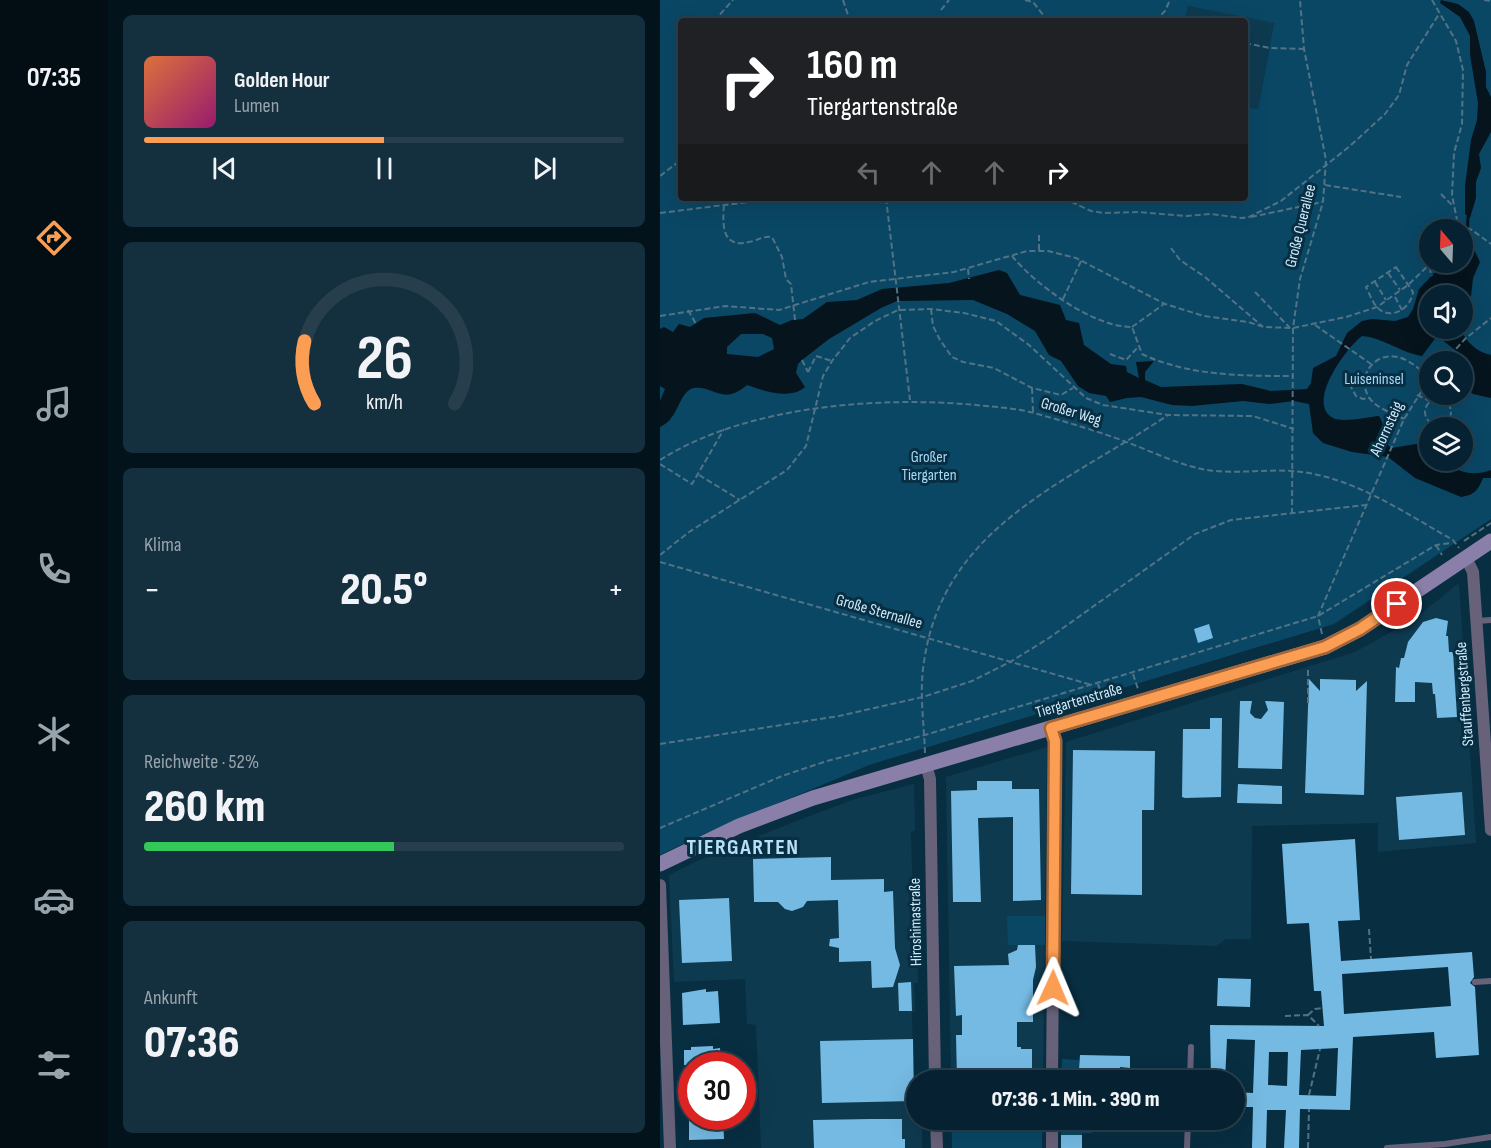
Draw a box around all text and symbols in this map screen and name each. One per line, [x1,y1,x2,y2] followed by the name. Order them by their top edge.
[807,40,898,91] text: 160 m
[708,42,786,120] icon: right
[27,62,81,94] text: 07:35
[234,67,330,94] text: Golden Hour
[807,91,958,123] text: Tiergartenstraße
[234,94,279,118] text: Lumen
[208,152,241,185] icon: previous
[368,152,401,185] icon: pause
[528,152,561,185] icon: next
[852,156,885,189] icon: left
[915,156,948,189] icon: ahead
[978,156,1011,189] icon: ahead
[1041,156,1074,189] icon: right
[1281,182,1321,270] street label: Große Querallee
[33,217,75,259] icon: directions
[1419,219,1473,273] north arrow
[1419,219,1473,471] map controls
[1419,285,1473,339] button: sound
[356,323,412,398] text: 26
[1419,351,1473,405] button: search
[1344,370,1404,389] park label: Luiseninsel
[33,383,75,425] icon: music
[365,391,403,416] text: km/h
[1038,394,1104,430] street label: Großer Weg
[1366,399,1408,460] street label: Ahornsteig
[1419,417,1473,471] button: layers
[901,448,957,485] park label: Großer Tiergarten
[144,533,182,557] text: Klima
[33,548,75,590] icon: phone
[340,563,428,618] text: 20.5°
[144,570,160,610] text: −
[608,570,624,610] text: +
[1371,578,1422,629] pin
[1380,587,1413,620] icon: arrive
[834,591,924,633] street label: Große Sternallee
[1452,641,1478,747] street label: Stauffenbergstraße
[1033,680,1125,722] street label: Tiergartenstraße
[33,713,75,755] icon: climate
[144,750,259,774] text: Reichweite · 52%
[144,780,265,835] text: 260 km
[687,834,799,861] district label: TIERGARTEN
[906,878,926,966] street label: Hiroshimastraße
[33,879,75,921] icon: car
[1021,956,1085,1020] position arrow
[144,986,198,1010] text: Ankunft
[144,1016,240,1071] text: 07:36
[33,1044,75,1086] icon: filters
[678,1052,756,1130] speed limit sign: 30
[991,1086,1160,1113] text: 07:36 · 1 Min. · 390 m

